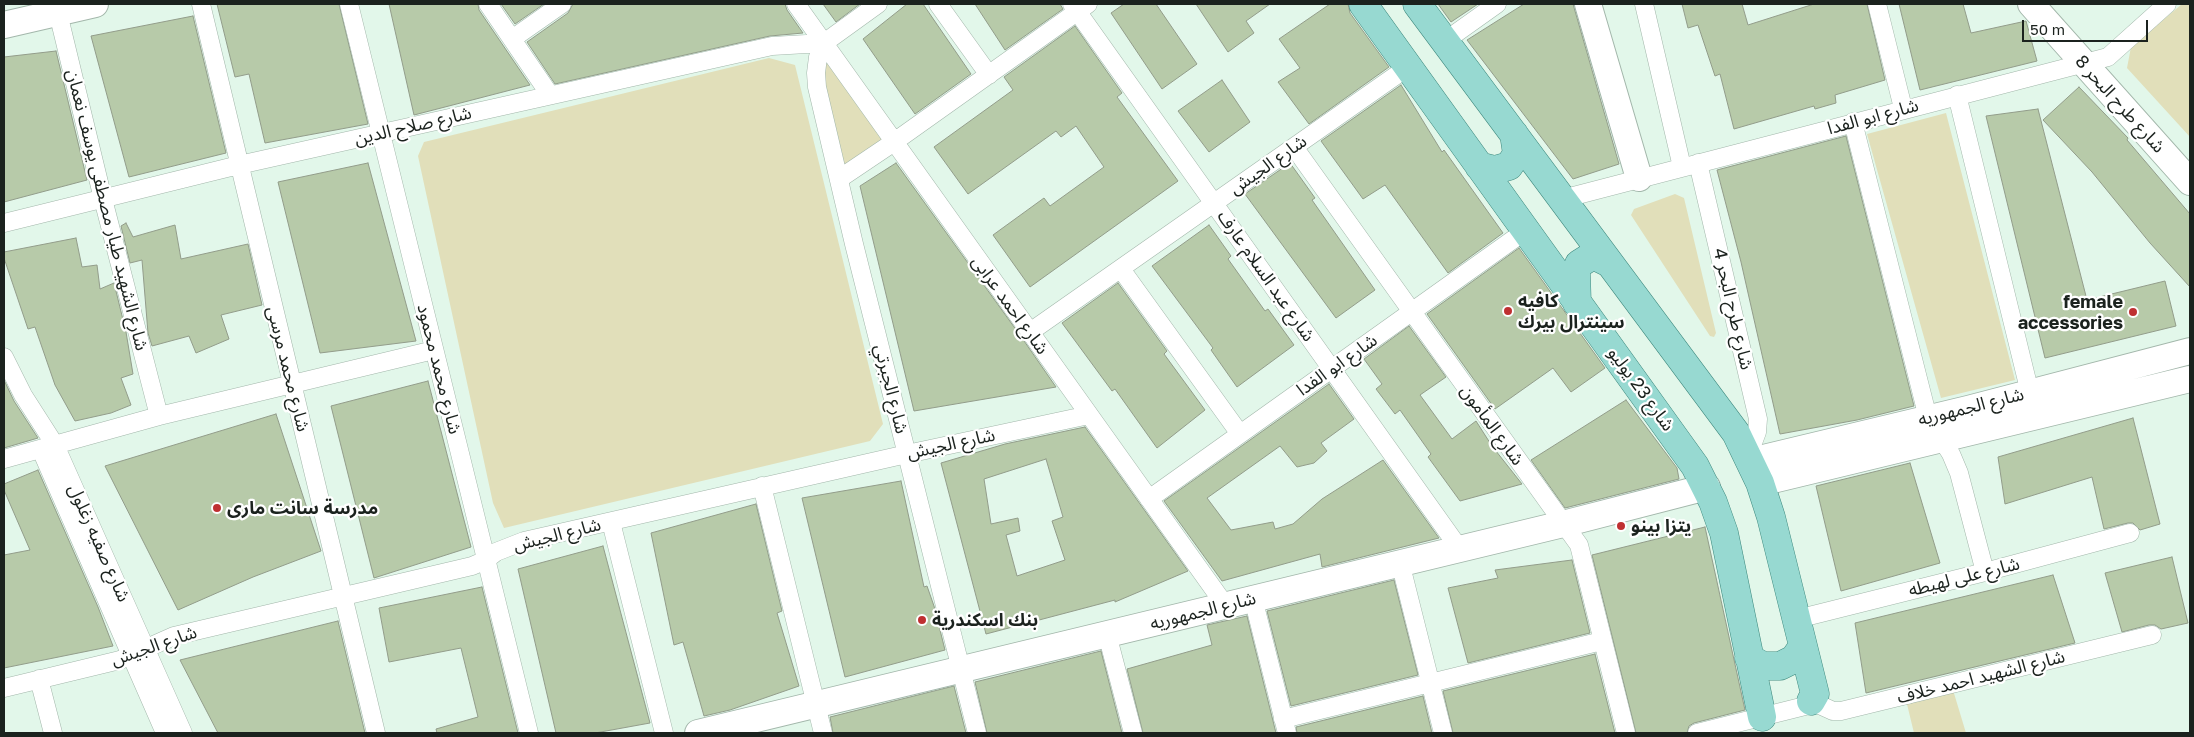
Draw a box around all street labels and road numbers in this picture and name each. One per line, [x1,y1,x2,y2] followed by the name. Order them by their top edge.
[2070,51,2170,157] street label: شارع طرح البحر 8
[62,67,152,353] street label: شارع الشهيد طيار مصطفى يوسف نعمان
[1825,94,1921,140] street label: شارع ابو الفدا
[352,102,474,150] street label: شارع صلاح الدين
[1225,130,1311,200] street label: شارع الجيش
[1213,206,1319,346] street label: شارع عبد السلام عارف
[1709,246,1757,372] street label: شارع طرح البحر 4
[967,251,1053,359] street label: شارع احمد عرابى
[412,302,466,436] street label: شارع محمد محمود
[262,304,314,434] street label: شارع محمد مرسى
[1293,329,1381,401] street label: شارع ابو الفدا
[869,342,913,436] street label: شارع الجبرتي
[1603,343,1679,435] street label: شارع 23 يوليو
[1456,380,1528,470] street label: شارع المأمون
[1916,383,2026,431] street label: شارع الجمهوريه
[905,424,997,464] street label: شارع الجيش
[63,481,135,605] street label: شارع صفيه زغلول
[511,514,603,556] street label: شارع الجيش
[1906,553,2022,601] street label: شارع على لهيطه
[1148,587,1258,635] street label: شارع الجمهوريه
[108,621,200,671] street label: شارع الجيش
[1895,646,2067,708] street label: شارع الشهيد احمد خلاف

